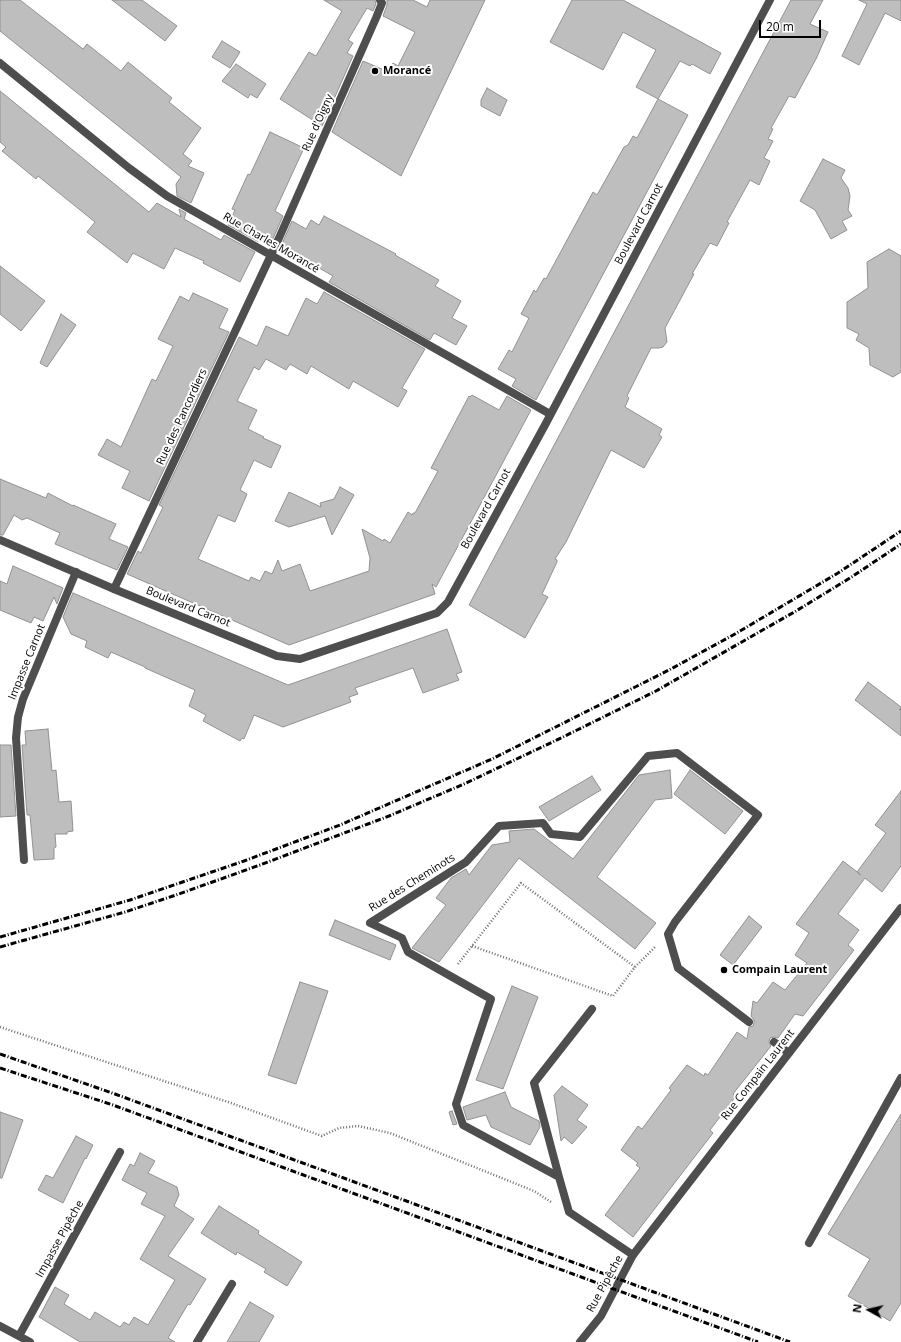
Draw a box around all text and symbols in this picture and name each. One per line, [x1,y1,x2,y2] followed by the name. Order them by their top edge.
[761,12,823,38] scale bar
[766,18,794,35] text: 20 m
[383,64,431,78] place label: Morancé
[370,66,380,76] marker: Morancé
[300,92,336,154] street label: Rue d'Oigny
[612,181,666,267] street label: Boulevard Carnot
[220,210,322,276] street label: Rue Charles Morancé
[154,367,210,467] street label: Rue des Pancordiers
[458,466,514,552] street label: Boulevard Carnot
[144,584,232,630] street label: Boulevard Carnot
[6,622,48,702] street label: Impasse Carnot
[367,851,457,915] street label: Rue des Cheminots
[732,963,827,977] place label: Compain Laurent
[719,965,729,975] marker: Compain Laurent
[718,1027,798,1123] street label: Rue Compain Laurent
[33,1198,87,1280] street label: Impasse Pipêche
[584,1253,626,1315] street label: Rue Pipêche
[849,1290,889,1330] north arrow
[849,1303,865,1314] text: N

